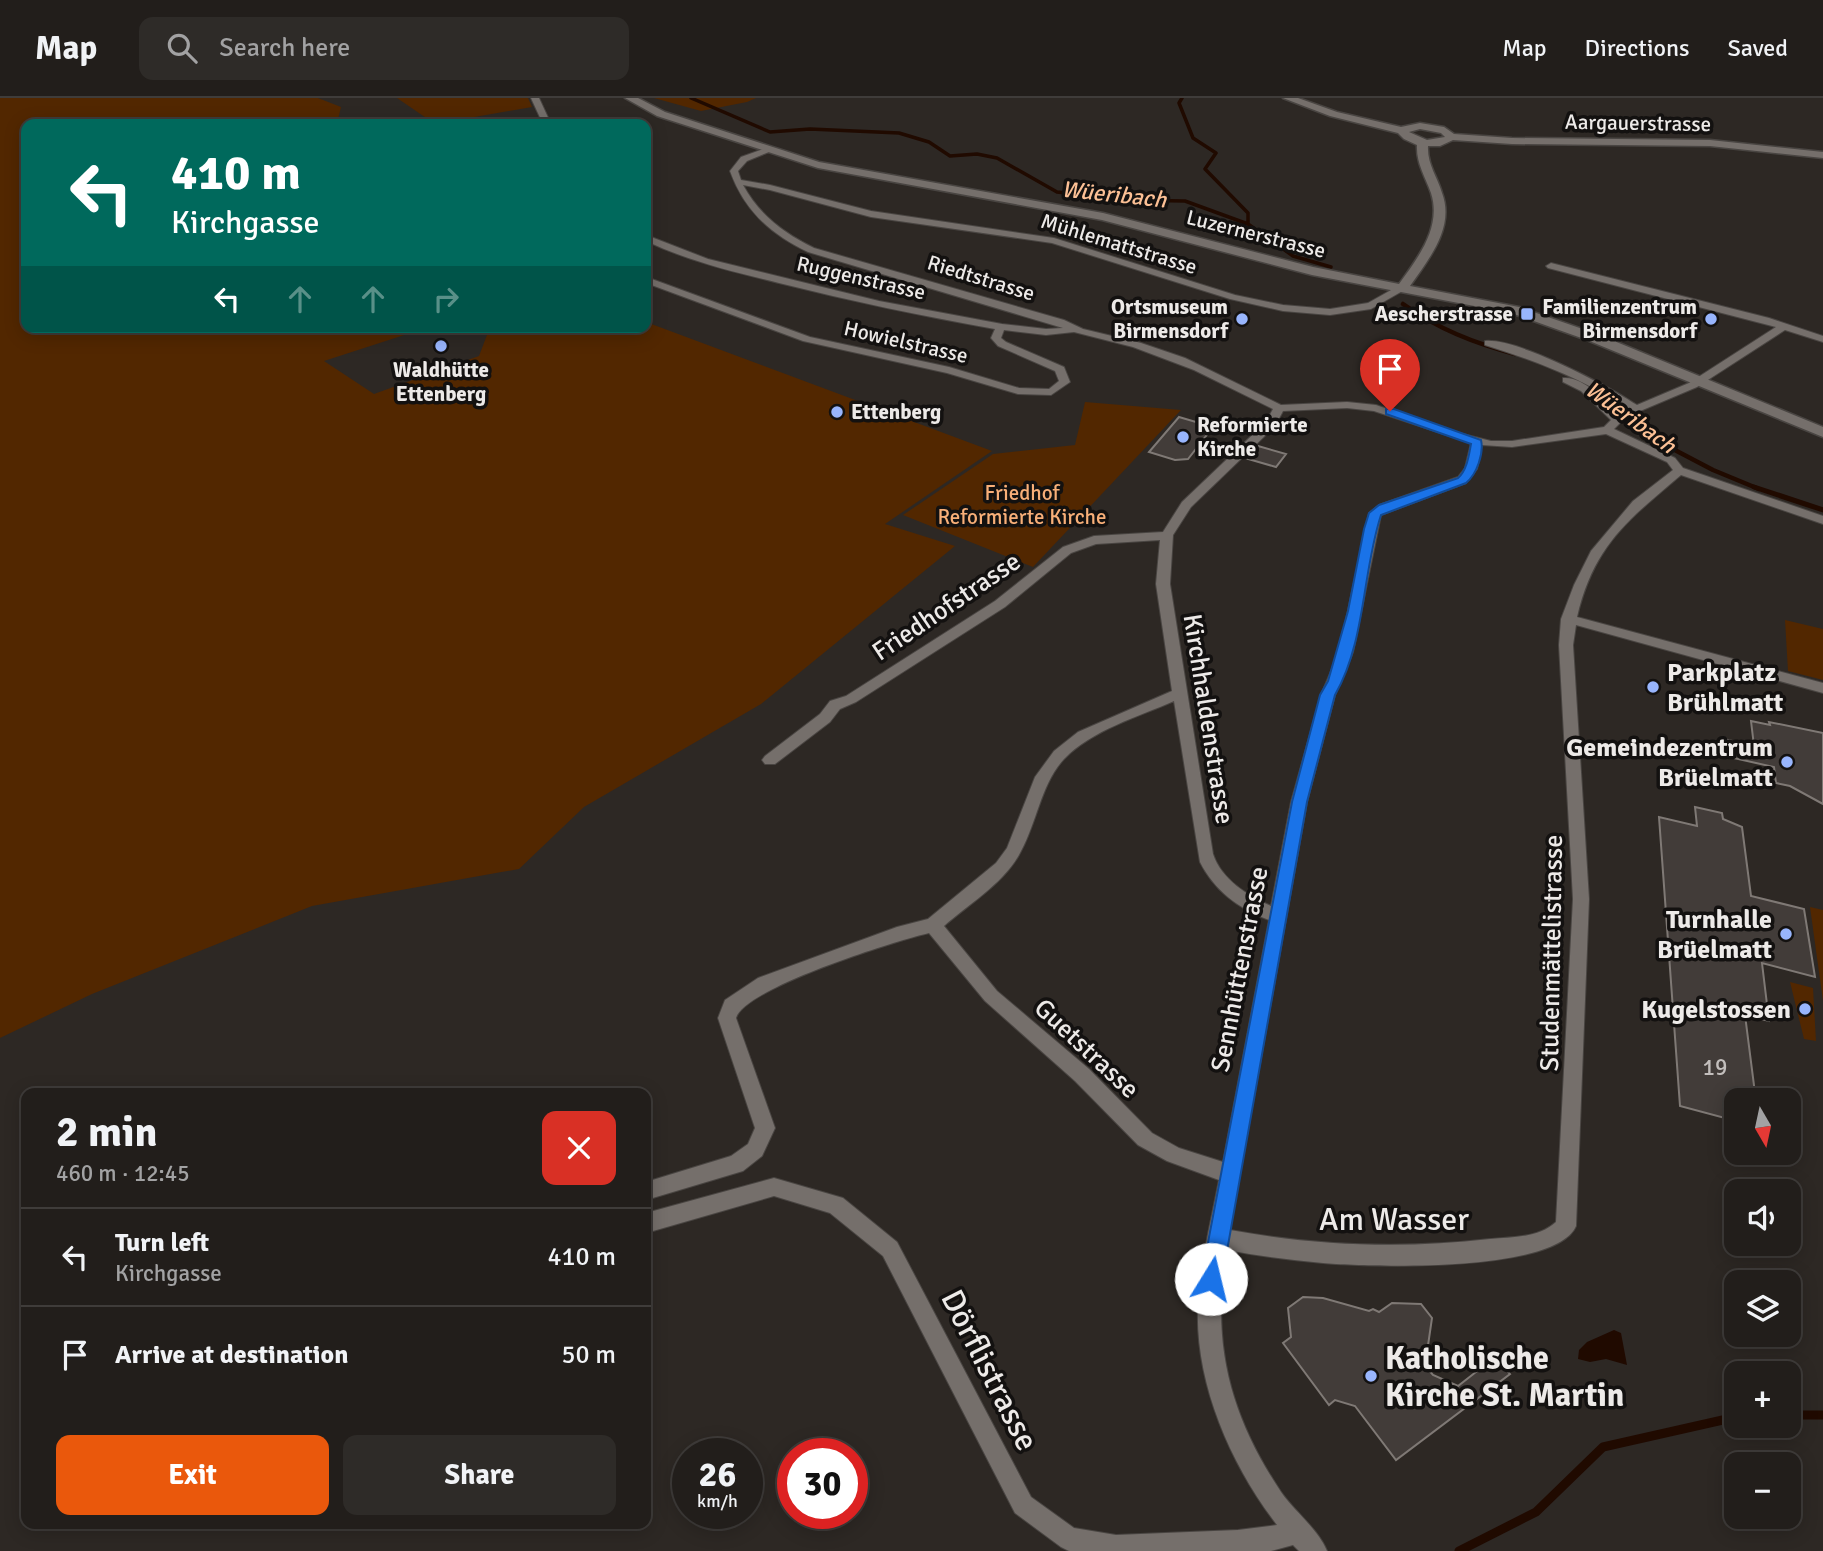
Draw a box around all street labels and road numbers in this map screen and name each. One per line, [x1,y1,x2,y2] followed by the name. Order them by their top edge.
[1565,109,1711,137] street label: Aargauerstrasse
[1184,204,1328,264] street label: Luzernerstrasse
[1038,208,1200,280] street label: Mühlemattstrasse
[924,249,1038,307] street label: Riedtstrasse
[794,251,928,305] street label: Ruggenstrasse
[842,315,970,369] street label: Howielstrasse
[866,546,1027,668] street label: Friedhofstrasse
[1176,612,1240,827] street label: Kirchhaldenstrasse
[1534,834,1570,1072] street label: Studenmättelistrasse
[1204,864,1276,1074] street label: Sennhüttenstrasse
[1027,992,1145,1105] street label: Guetstrasse
[1319,1200,1469,1239] street label: Am Wasser
[932,1283,1047,1457] street label: Dörflistrasse

